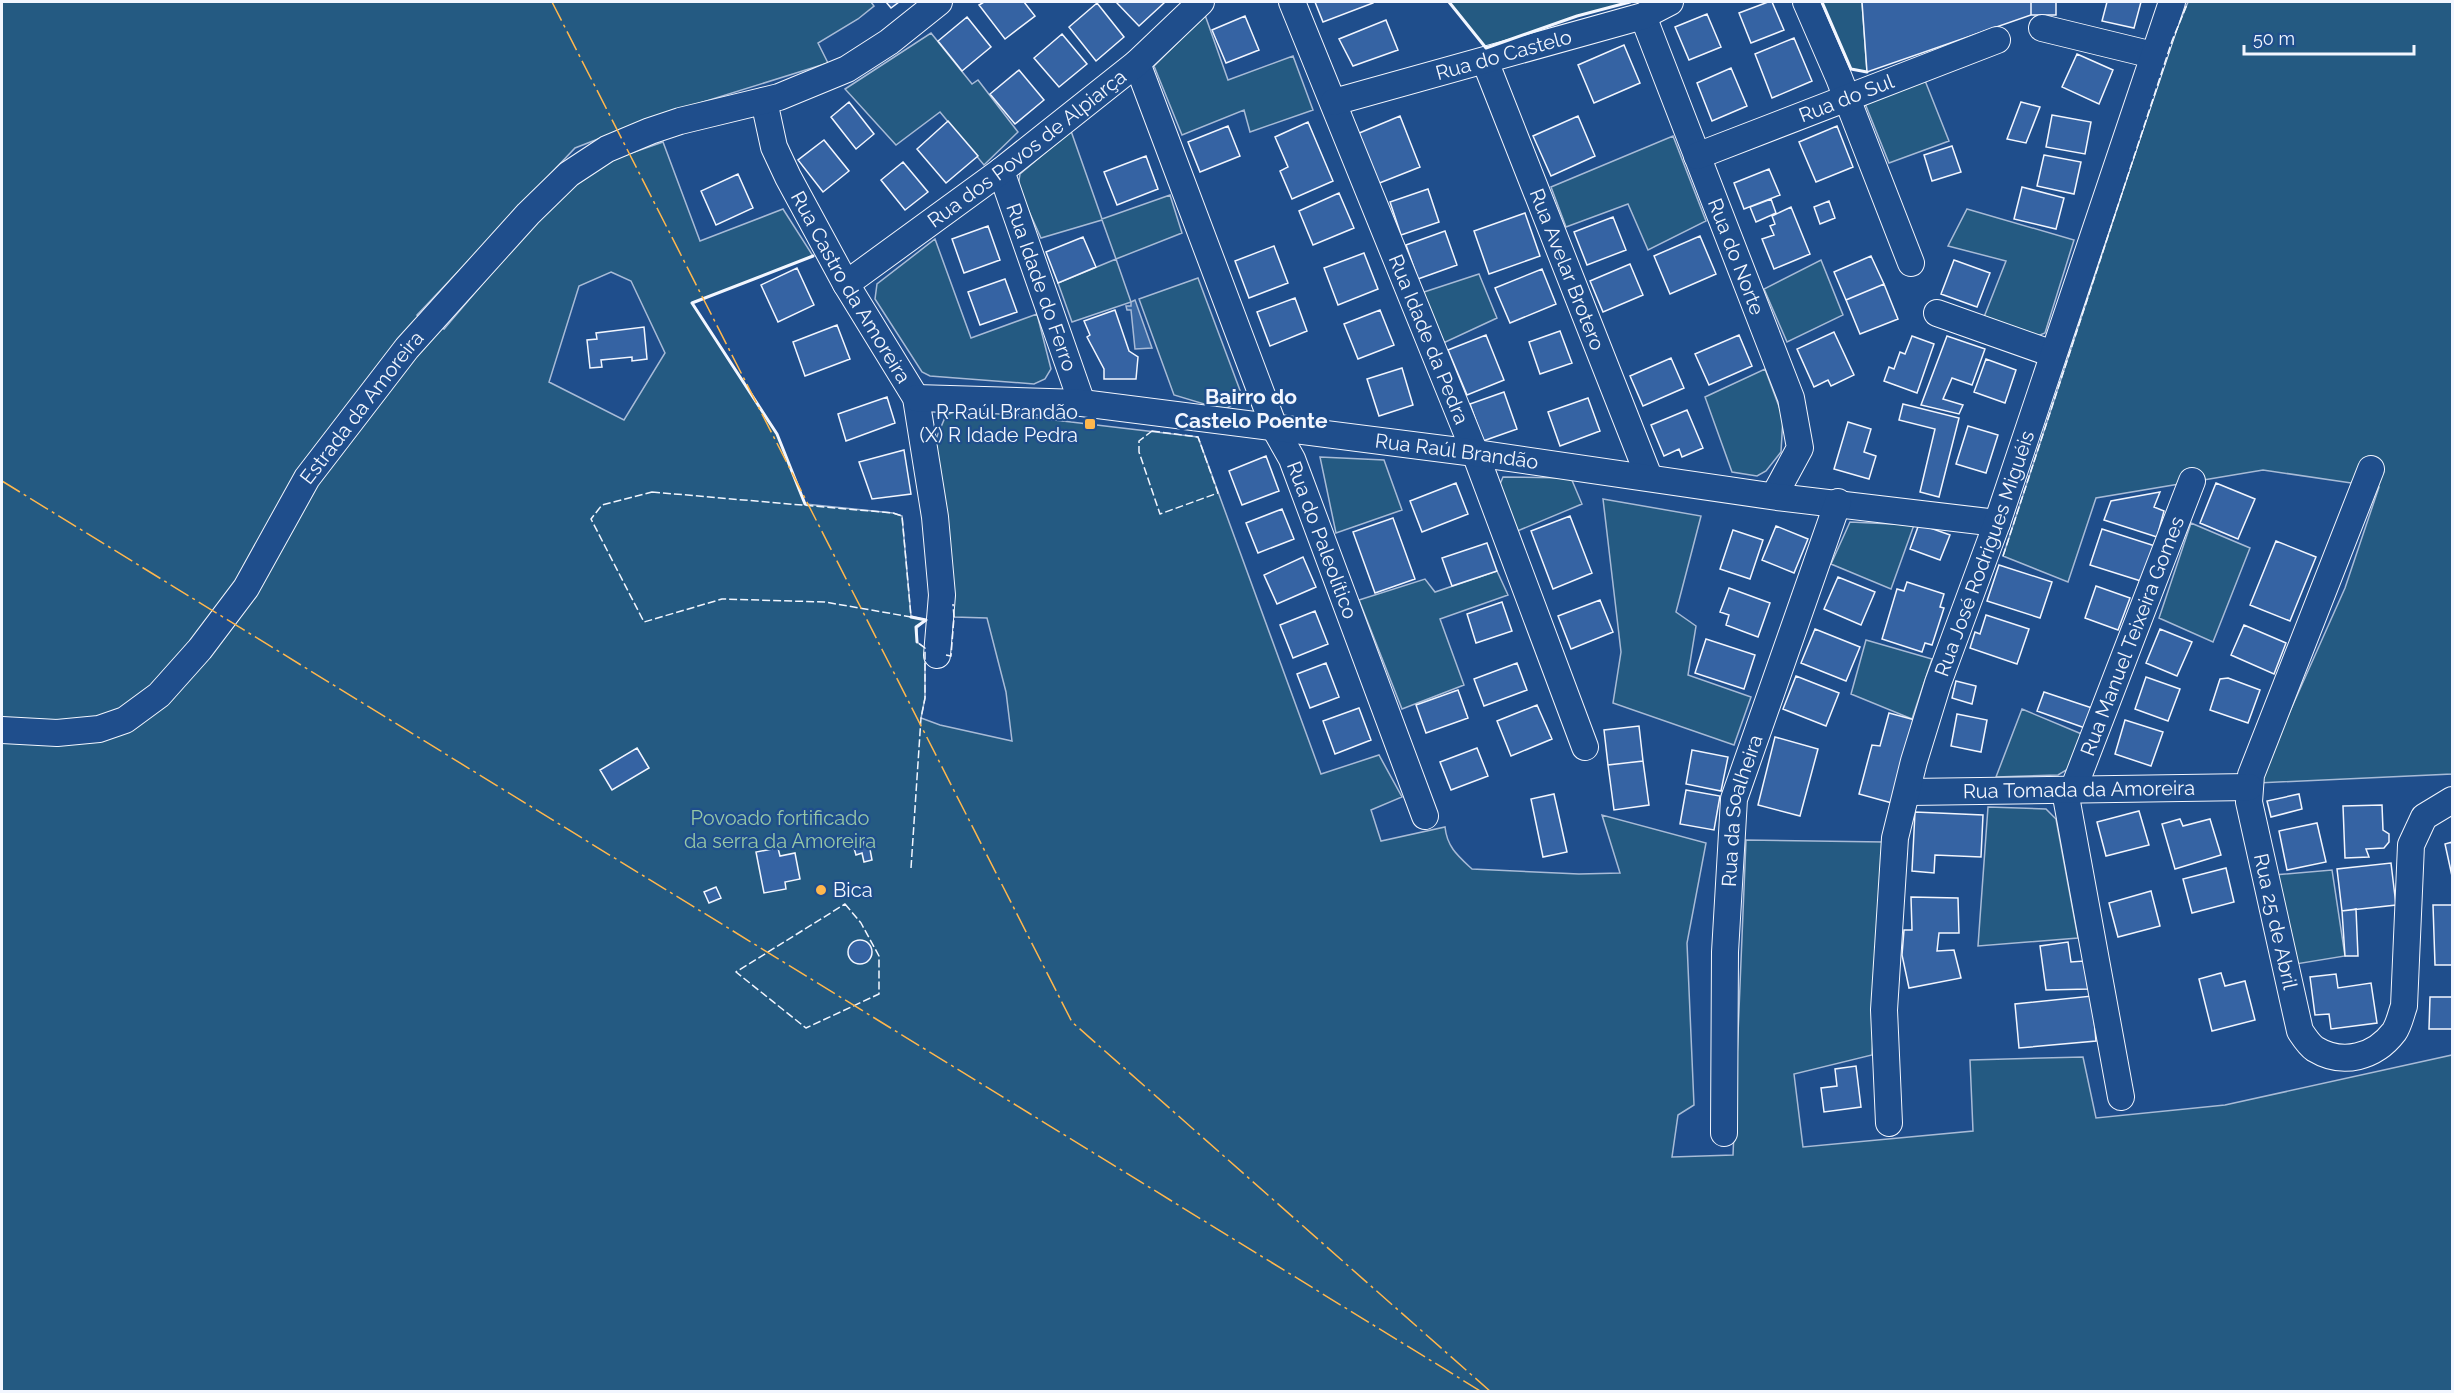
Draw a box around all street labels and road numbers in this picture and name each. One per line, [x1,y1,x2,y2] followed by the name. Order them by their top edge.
[1433,24,1574,85] street label: Rua do Castelo
[923,64,1131,233] street label: Rua dos Povos de Alpiarça
[1795,69,1898,127] street label: Rua do Sul
[1524,185,1610,354] street label: Rua Avelar Brotero
[786,187,916,387] street label: Rua Castro da Amoreira
[1703,195,1770,318] street label: Rua do Norte
[1001,200,1082,374] street label: Rua Idade do Ferro
[1384,251,1474,428] street label: Rua Idade da Pedra
[295,326,429,489] street label: Estrada da Amoreira
[1929,427,2039,680] street label: Rua José Rodrigues Miguéis
[1374,428,1540,474] street label: Rua Raúl Brandão
[1282,458,1362,622] street label: Rua do Paleolítico
[2075,513,2189,759] street label: Rua Manuel Teixeira Gomes
[1717,731,1768,888] street label: Rua da Soalheira
[1963,776,2195,803] street label: Rua Tomada da Amoreira
[2249,851,2302,992] street label: Rua 25 de Abril

